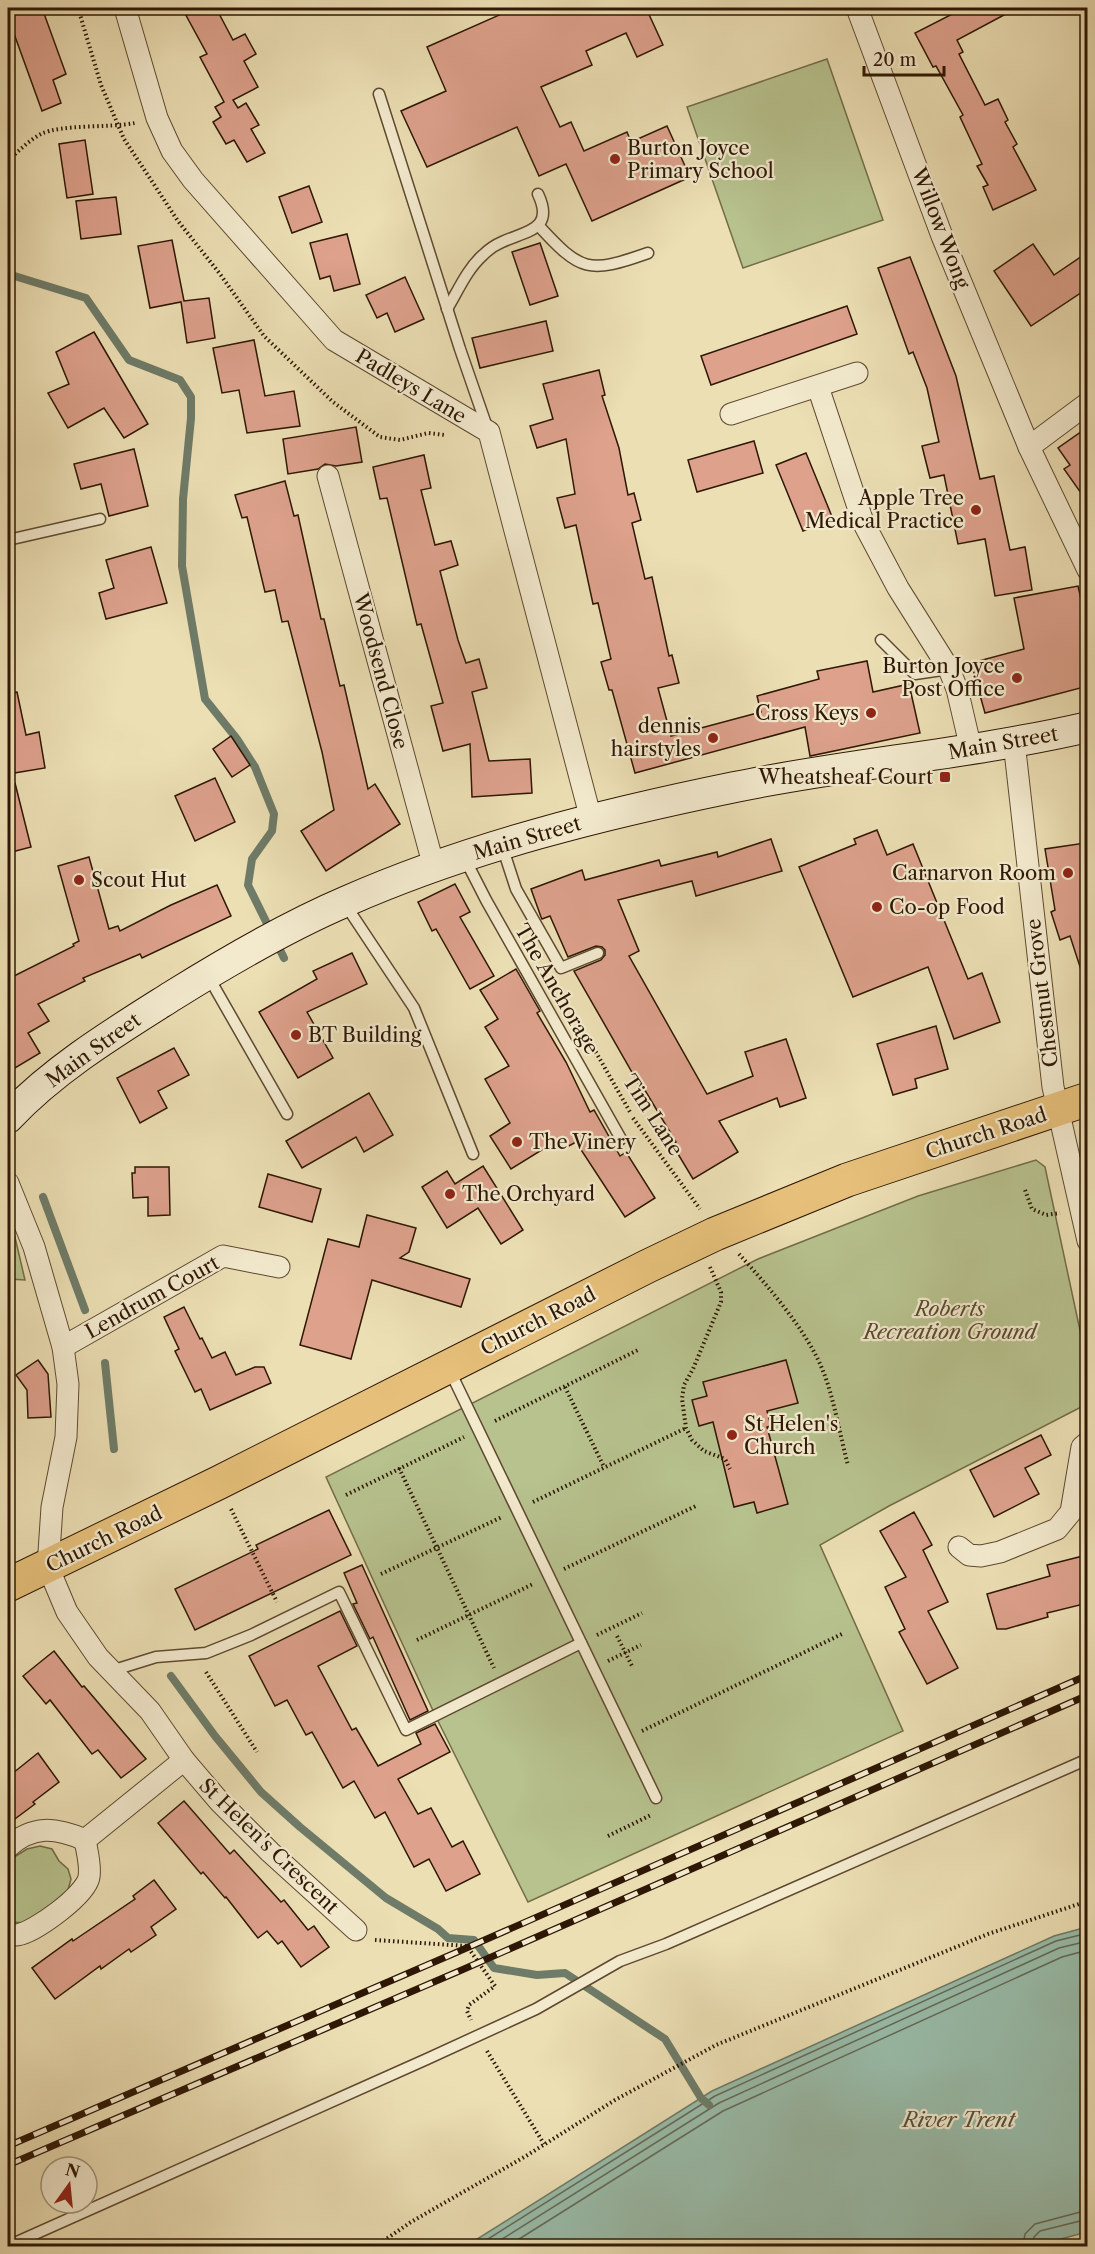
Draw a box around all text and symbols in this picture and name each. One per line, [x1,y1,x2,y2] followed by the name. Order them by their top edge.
[864,39,944,77] scale bar
[873,49,917,71] text: 20 m
[627,136,774,183] place label: Burton Joyce Primary School
[608,152,622,166] marker: Burton Joyce Primary School
[907,163,975,292] street label: Willow Wong
[351,344,471,428] street label: Padleys Lane
[805,486,964,533] place label: Apple Tree Medical Practice
[969,503,983,517] marker: Apple Tree Medical Practice
[348,589,413,752] street label: Woodsend Close
[882,654,1005,701] place label: Burton Joyce Post Office
[1010,671,1024,685] marker: Burton Joyce Post Office
[755,701,859,725] place label: Cross Keys
[864,706,878,720] marker: Cross Keys
[611,714,701,761] place label: dennis hairstyles
[946,722,1060,764] street label: Main Street
[706,731,720,745] marker: dennis hairstyles
[757,765,933,789] place label: Wheatsheaf Court
[938,770,952,784] marker: Wheatsheaf Court
[470,811,584,865] street label: Main Street
[892,861,1056,885] place label: Carnarvon Room
[1061,866,1075,880] marker: Carnarvon Room
[91,868,187,892] place label: Scout Hut
[72,873,86,887] marker: Scout Hut
[889,895,1005,919] place label: Co-op Food
[870,900,884,914] marker: Co-op Food
[1021,917,1063,1069] street label: Chestnut Grove
[510,920,604,1058] street label: The Anchorage
[41,1008,145,1092] street label: Main Street
[308,1023,422,1047] place label: BT Building
[289,1028,303,1042] marker: BT Building
[618,1070,688,1160] street label: Tim Lane
[922,1102,1050,1164] street label: Church Road
[529,1130,637,1154] place label: The Vinery
[510,1135,524,1149] marker: The Vinery
[462,1182,595,1206] place label: The Orchyard
[443,1187,457,1201] marker: The Orchyard
[81,1250,223,1344] street label: Lendrum Court
[476,1282,600,1360] street label: Church Road
[862,1297,1038,1344] park label: Roberts Recreation Ground
[744,1412,839,1459] place label: St Helen's Church
[725,1428,739,1442] marker: St Helen's Church
[42,1501,166,1577] street label: Church Road
[194,1773,344,1919] street label: St Helen's Crescent
[901,2107,1017,2132] water label: River Trent
[39,2155,99,2215] north arrow
[64,2159,82,2182] text: N

